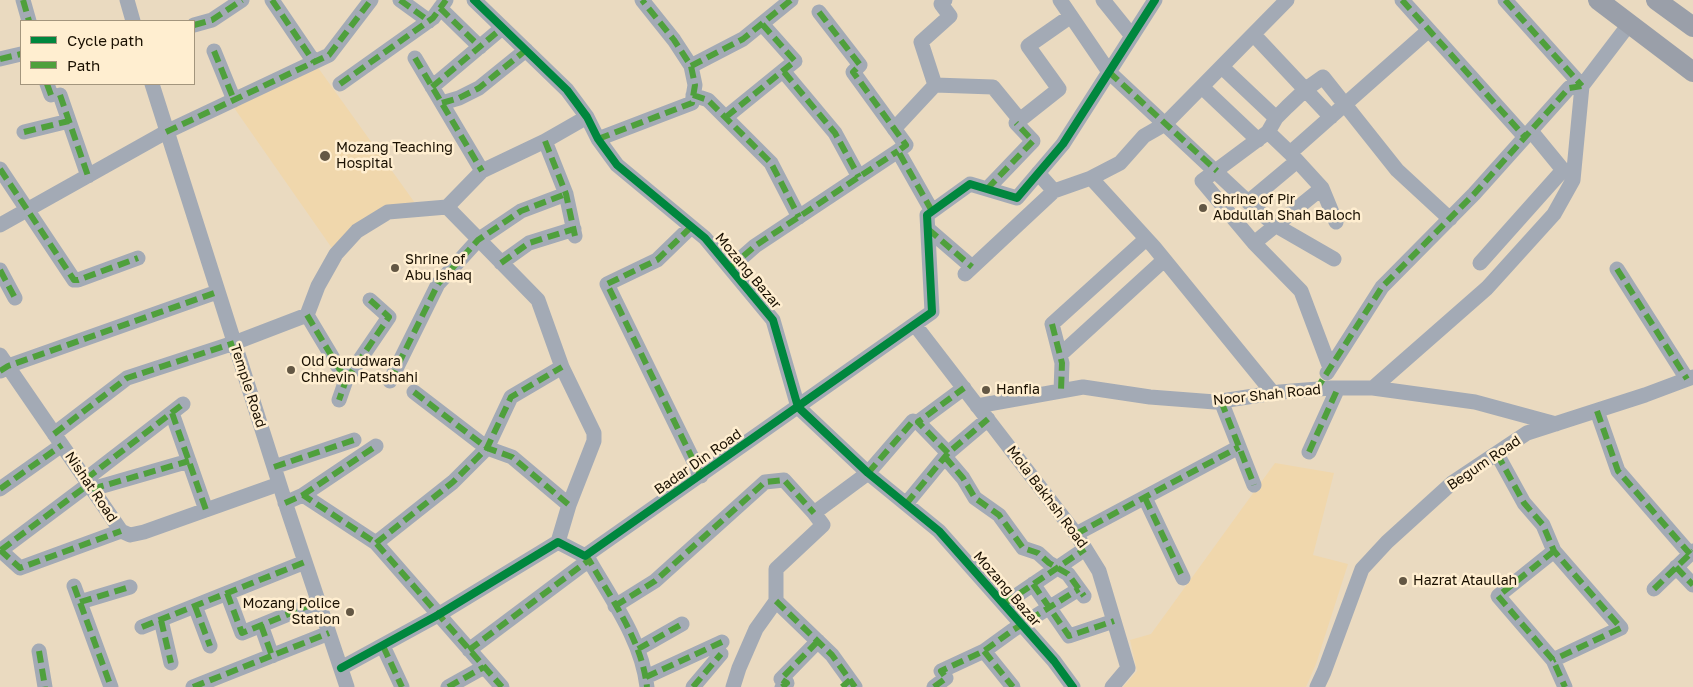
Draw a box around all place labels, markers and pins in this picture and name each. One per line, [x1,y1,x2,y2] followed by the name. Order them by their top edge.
[336,140,453,172] place label: Mozang Teaching Hospital
[318,149,332,163] marker: Mozang Teaching Hospital
[1213,192,1361,224] place label: Shrine of Pir Abdullah Shah Baloch
[1197,202,1209,214] marker: Shrine of Pir Abdullah Shah Baloch
[405,252,472,284] place label: Shrine of Abu Ishaq
[389,262,401,274] marker: Shrine of Abu Ishaq
[301,354,418,387] place label: Old Gurudwara Chhevin Patshahi
[285,364,297,376] marker: Old Gurudwara Chhevin Patshahi
[996,382,1040,398] place label: Hanfia
[980,384,992,396] marker: Hanfia
[1413,573,1517,589] place label: Hazrat Ataullah
[1397,575,1409,587] marker: Hazrat Ataullah
[242,596,340,628] place label: Mozang Police Station
[344,606,356,618] marker: Mozang Police Station

